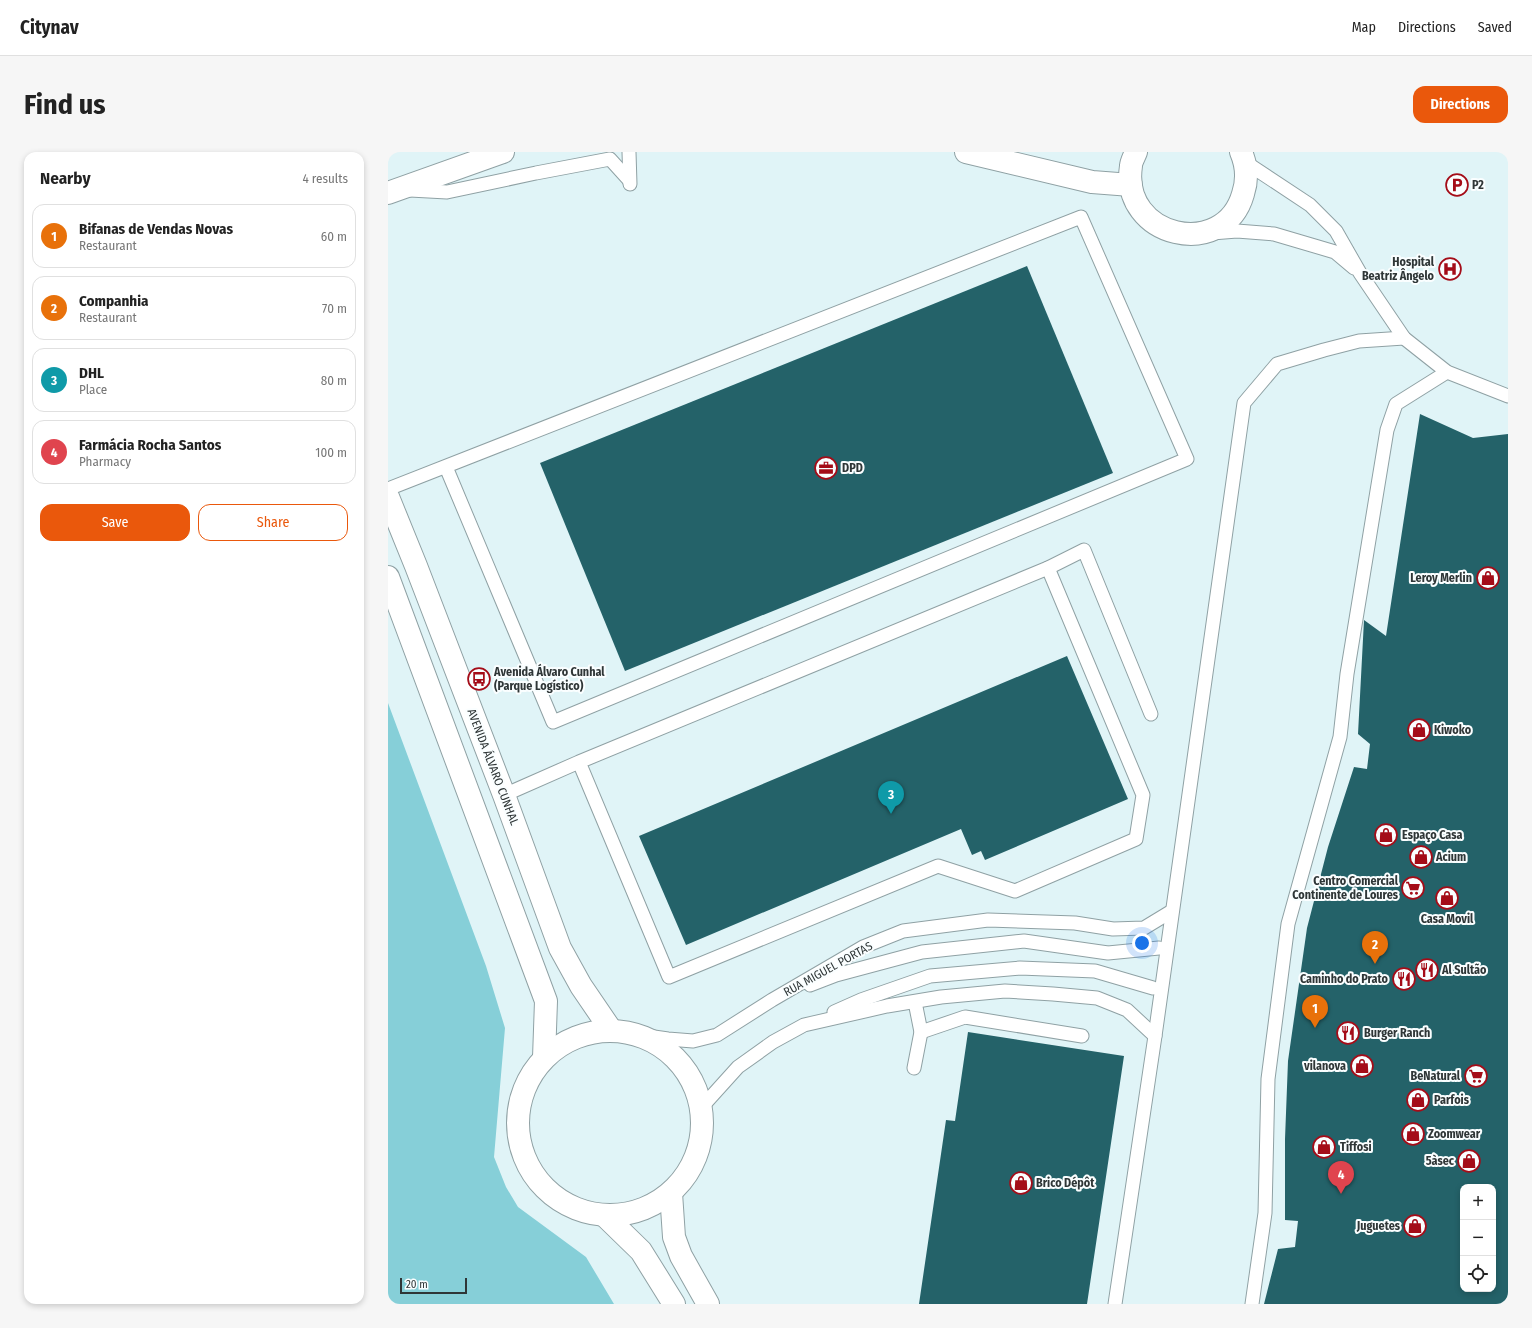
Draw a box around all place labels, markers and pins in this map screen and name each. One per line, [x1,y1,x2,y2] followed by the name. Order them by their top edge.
[1444,172,1470,198] parking icon: P2
[1472,178,1484,192] place label: P2
[1362,255,1435,283] place label: Hospital Beatriz Ângelo
[1437,256,1463,282] hospital icon: Hospital Beatriz Ângelo
[813,455,839,481] office icon: DPD
[842,461,863,475] place label: DPD
[1475,565,1501,591] shop icon: Leroy Merlin
[1410,571,1472,585] place label: Leroy Merlin
[493,663,605,693] place label: Avenida Álvaro Cunhal (Parque Logístico)
[466,666,492,692] bus stop icon: Avenida Álvaro Cunhal (Parque Logístico)
[1406,717,1432,743] shop icon: Kiwoko
[1434,723,1472,737] place label: Kiwoko
[878,781,904,814] pin: 3
[1373,822,1399,848] shop icon: Espaço Casa
[1402,828,1462,843] place label: Espaço Casa
[1408,844,1434,870] shop icon: Acium
[1435,850,1466,864] place label: Acium
[1292,874,1399,902] place label: Centro Comercial Continente de Loures
[1400,875,1426,901] supermarket icon: Centro Comercial Continente de Loures
[1434,885,1460,911] shop icon: Casa Movil
[1421,912,1474,926] place label: Casa Movil
[1362,931,1388,964] pin: 2
[1414,957,1440,983] restaurant icon: Al Sultão
[1441,963,1487,977] place label: Al Sultão
[1391,966,1417,992] restaurant icon: Caminho do Prato
[1300,972,1389,986] place label: Caminho do Prato
[1302,995,1328,1028] pin: 1
[1335,1020,1361,1046] restaurant icon: Burger Ranch
[1364,1026,1430,1040] place label: Burger Ranch
[1349,1053,1375,1079] shop icon: vilanova
[1303,1059,1346,1073] place label: vilanova
[1463,1063,1489,1089] supermarket icon: BeNatural
[1410,1069,1461,1083] place label: BeNatural
[1405,1087,1431,1113] shop icon: Parfois
[1434,1093,1470,1107] place label: Parfois
[1400,1121,1426,1147] shop icon: Zoomwear
[1428,1127,1481,1141] place label: Zoomwear
[1311,1134,1337,1160] shop icon: Tiffosi
[1340,1140,1372,1154] place label: Tiffosi
[1456,1148,1482,1174] shop icon: 5àsec
[1426,1154,1455,1168] place label: 5àsec
[1328,1161,1354,1194] pin: 4
[1008,1170,1034,1196] shop icon: Brico Dépôt
[1036,1176,1095,1190] place label: Brico Dépôt
[1402,1213,1428,1239] shop icon: Juguetes
[1356,1219,1401,1233] place label: Juguetes

